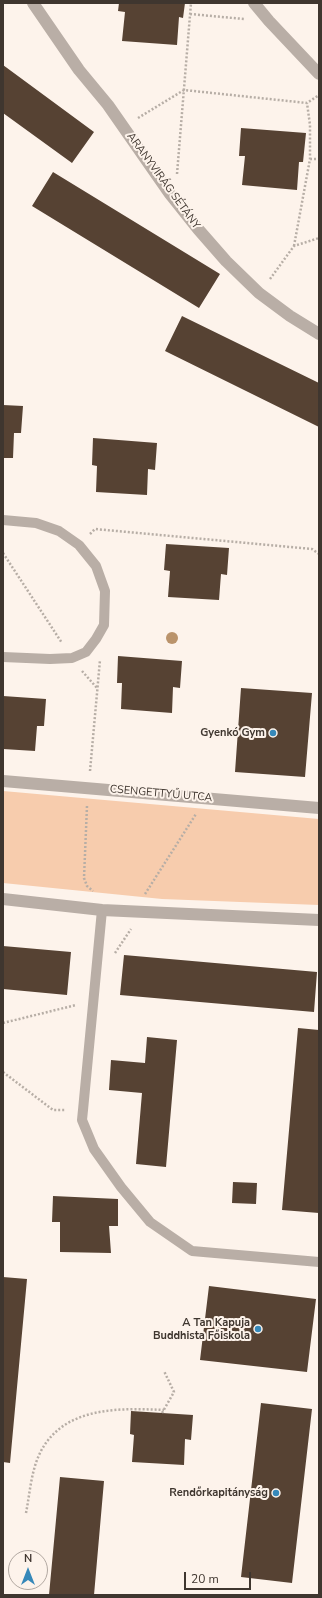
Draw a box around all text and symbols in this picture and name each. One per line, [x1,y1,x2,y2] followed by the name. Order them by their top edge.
[124,130,202,232] street label: ARANYVIRÁG SÉTÁNY
[200,726,265,740] place label: Gyenkó Gym
[268,728,278,738] marker: Gyenkó Gym
[109,783,213,805] street label: CSENGETTYŰ UTCA
[153,1316,250,1342] place label: A Tan Kapuja Buddhista Főiskola
[253,1324,263,1334] marker: A Tan Kapuja Buddhista Főiskola
[169,1486,268,1500] place label: Rendőrkapitányság
[271,1488,281,1498] marker: Rendőrkapitányság
[8,1550,48,1590] north arrow
[24,1551,32,1566] text: N
[186,1564,253,1590] scale bar
[191,1571,219,1587] text: 20 m

